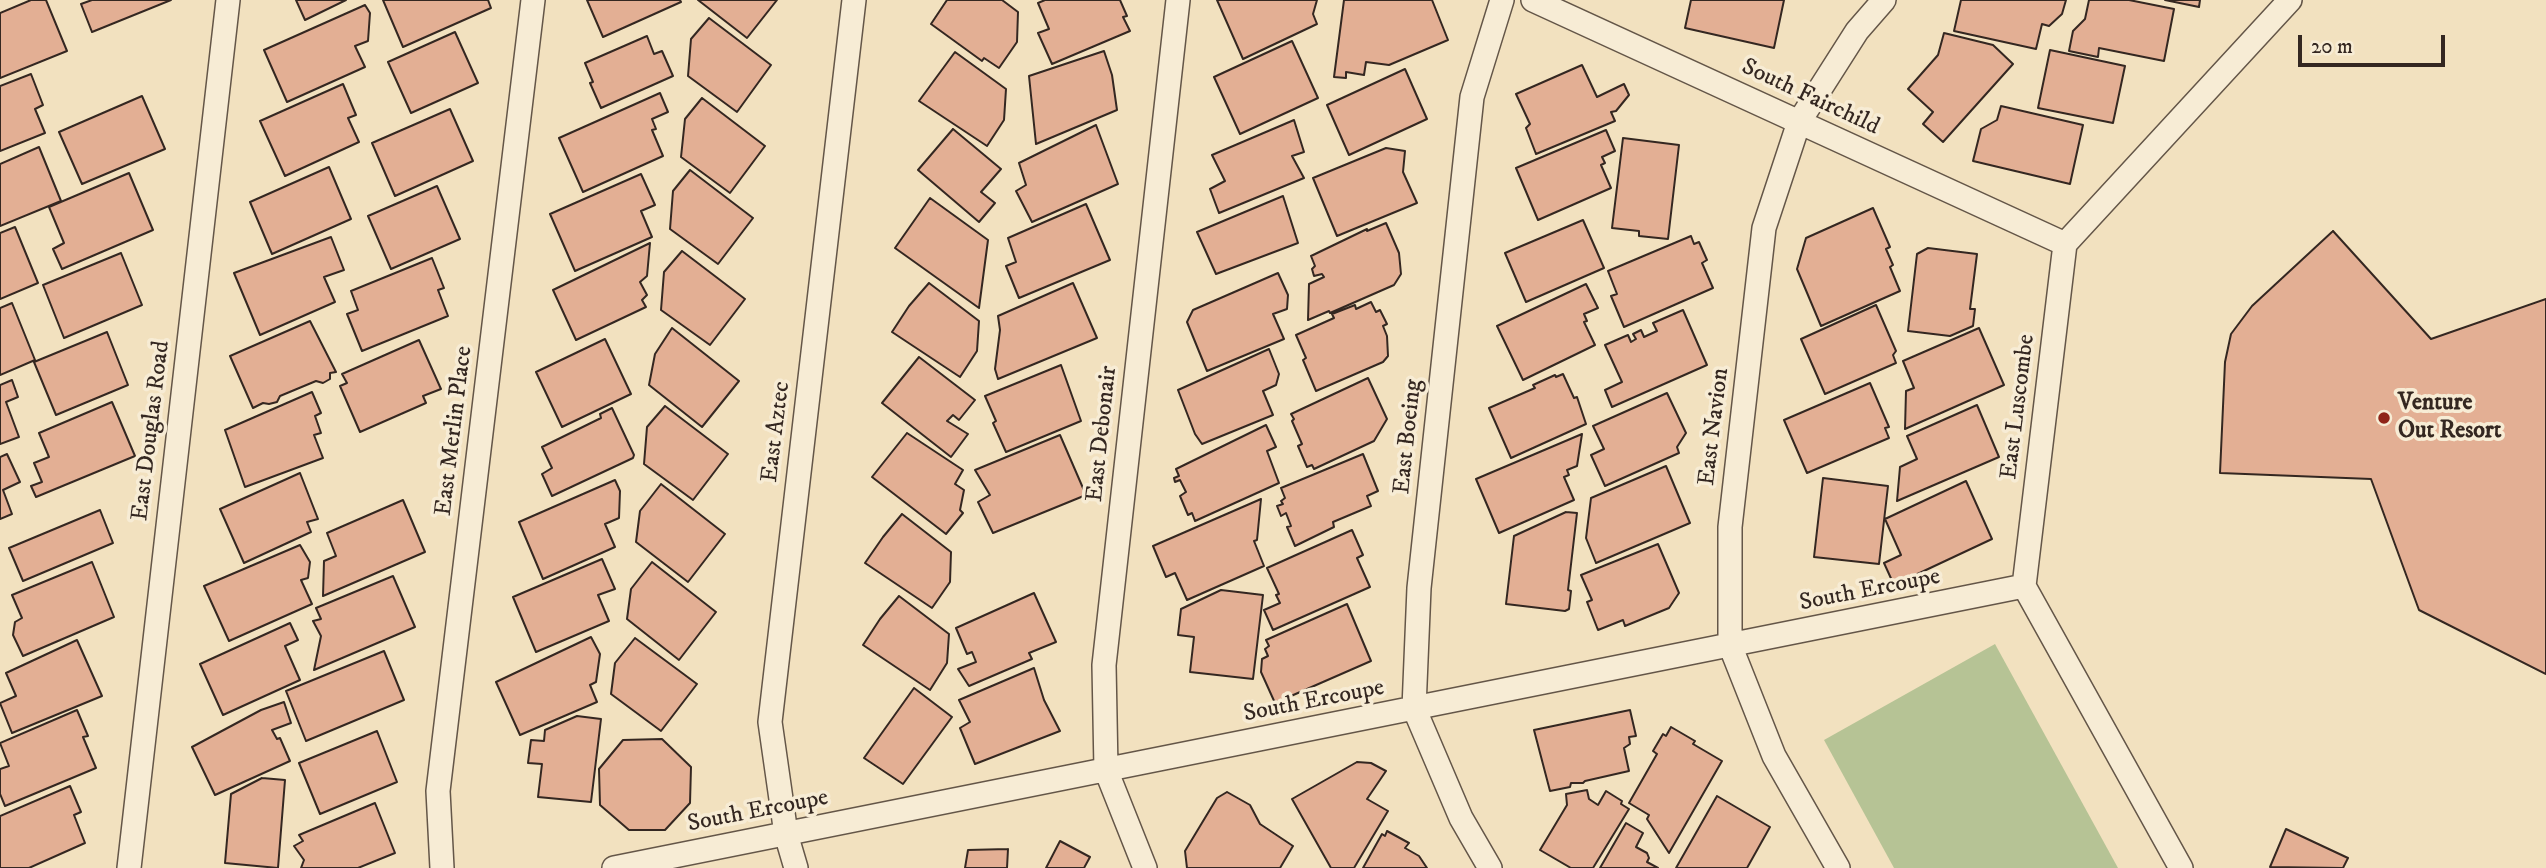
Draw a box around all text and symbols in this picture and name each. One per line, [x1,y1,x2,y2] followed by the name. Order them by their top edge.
[2301,21,2448,65] scale bar
[2311,34,2353,60] text: 20 m
[1736,54,1884,142] street label: South Fairchild
[1996,333,2042,481] street label: East Luscombe
[127,339,177,523] street label: East Douglas Road
[430,344,480,518] street label: East Merlin Place
[1082,365,1124,503] street label: East Debonair
[1694,367,1736,487] street label: East Navion
[1389,378,1429,496] street label: East Boeing
[757,380,797,484] street label: East Aztec
[2398,390,2501,446] place label: Venture Out Resort
[2376,410,2392,426] marker: Venture Out Resort
[1797,563,1943,619] street label: South Ercoupe
[1241,674,1387,730] street label: South Ercoupe
[685,784,831,840] street label: South Ercoupe

